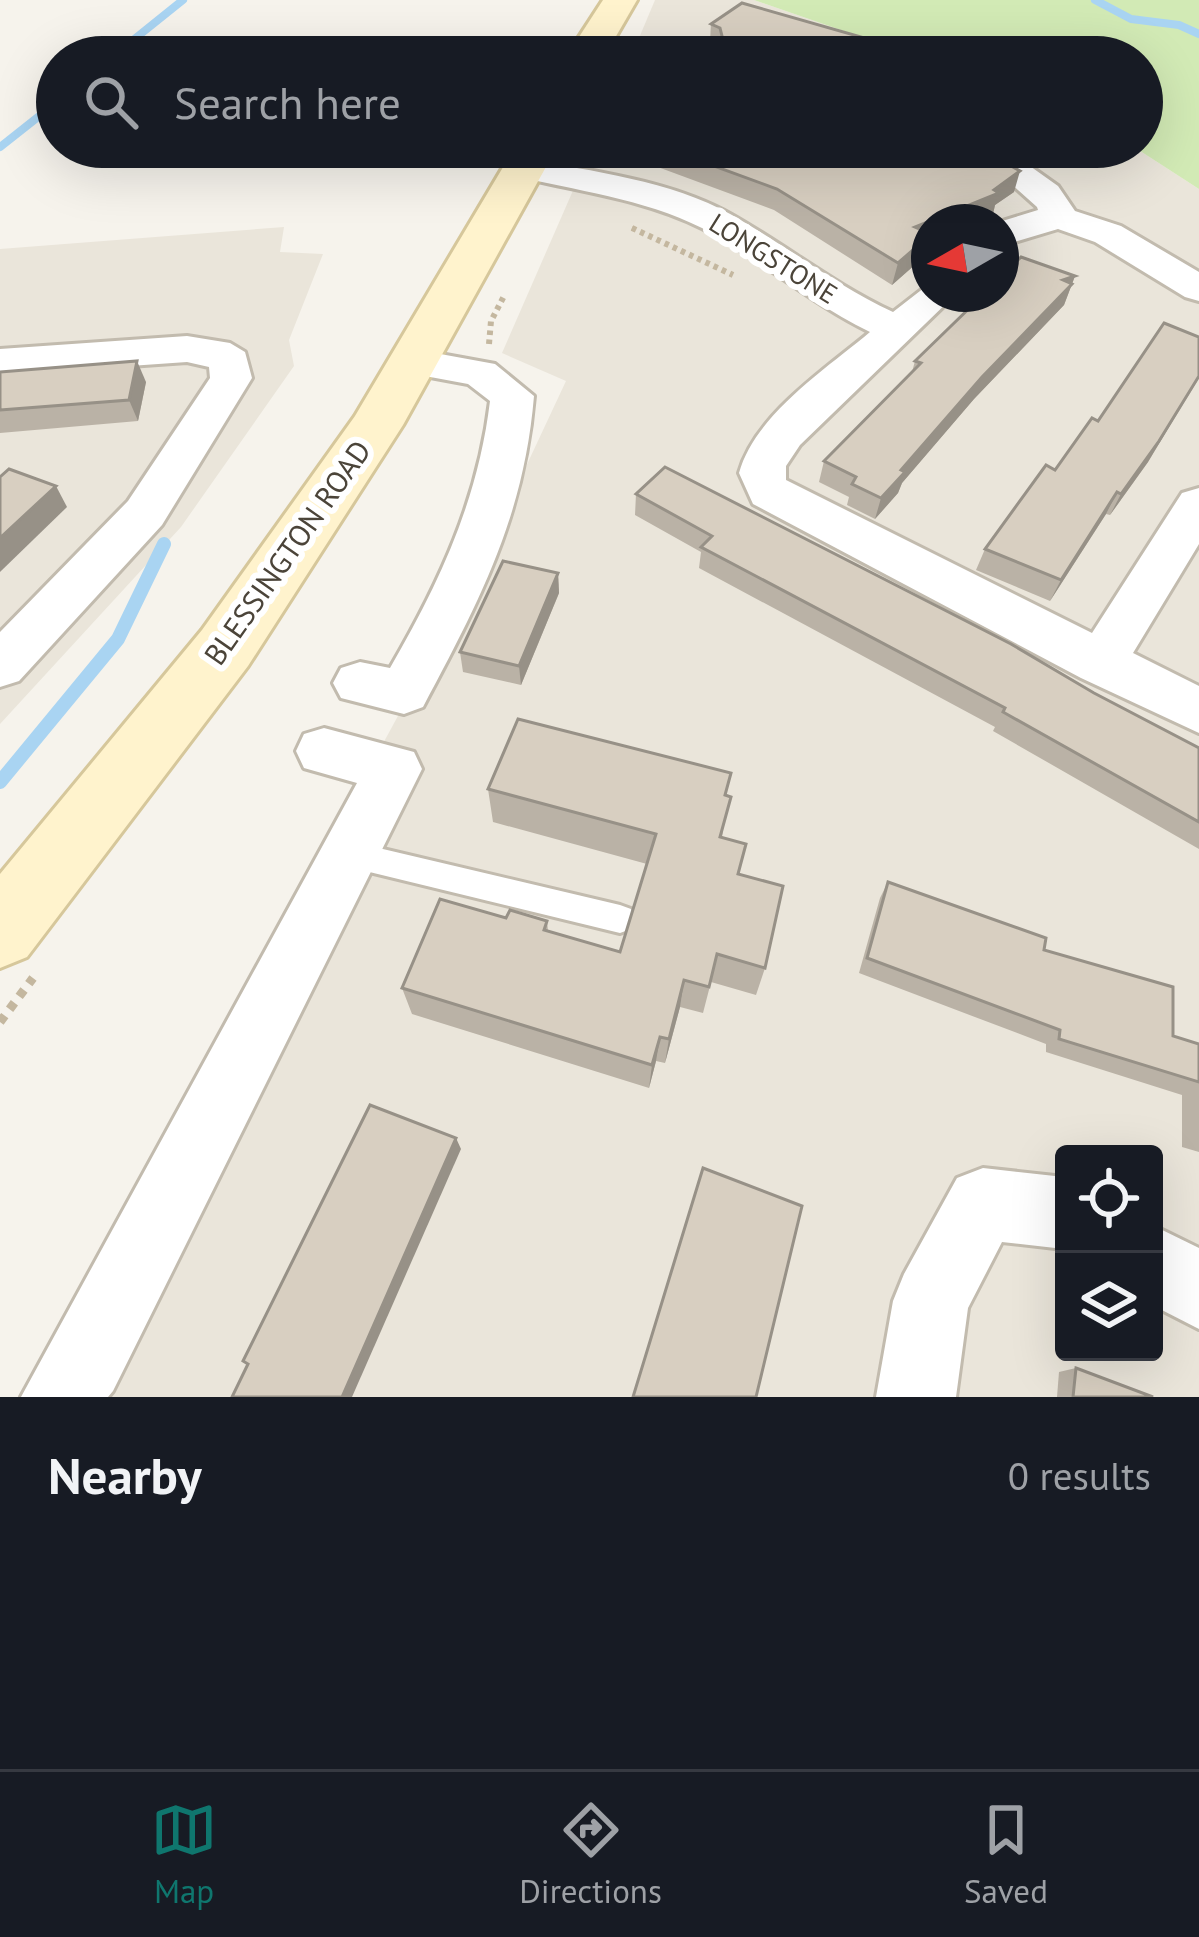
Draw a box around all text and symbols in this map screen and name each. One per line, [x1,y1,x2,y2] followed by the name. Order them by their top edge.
[36,36,1163,168] search box
[78,69,144,135] icon: search
[174,73,401,131] text: Search here
[911,204,1019,312] north arrow
[703,205,844,311] street label: LONGSTONE
[195,432,379,672] street label: BLESSINGTON ROAD
[1055,1145,1163,1361] map controls
[1055,1145,1163,1253] button: locate
[1055,1253,1163,1361] button: layers
[48,1442,202,1508] text: Nearby
[1008,1450,1151,1501] text: 0 results
[151,1797,217,1912] tab: Map
[519,1797,662,1912] tab: Directions
[964,1797,1048,1912] tab: Saved

